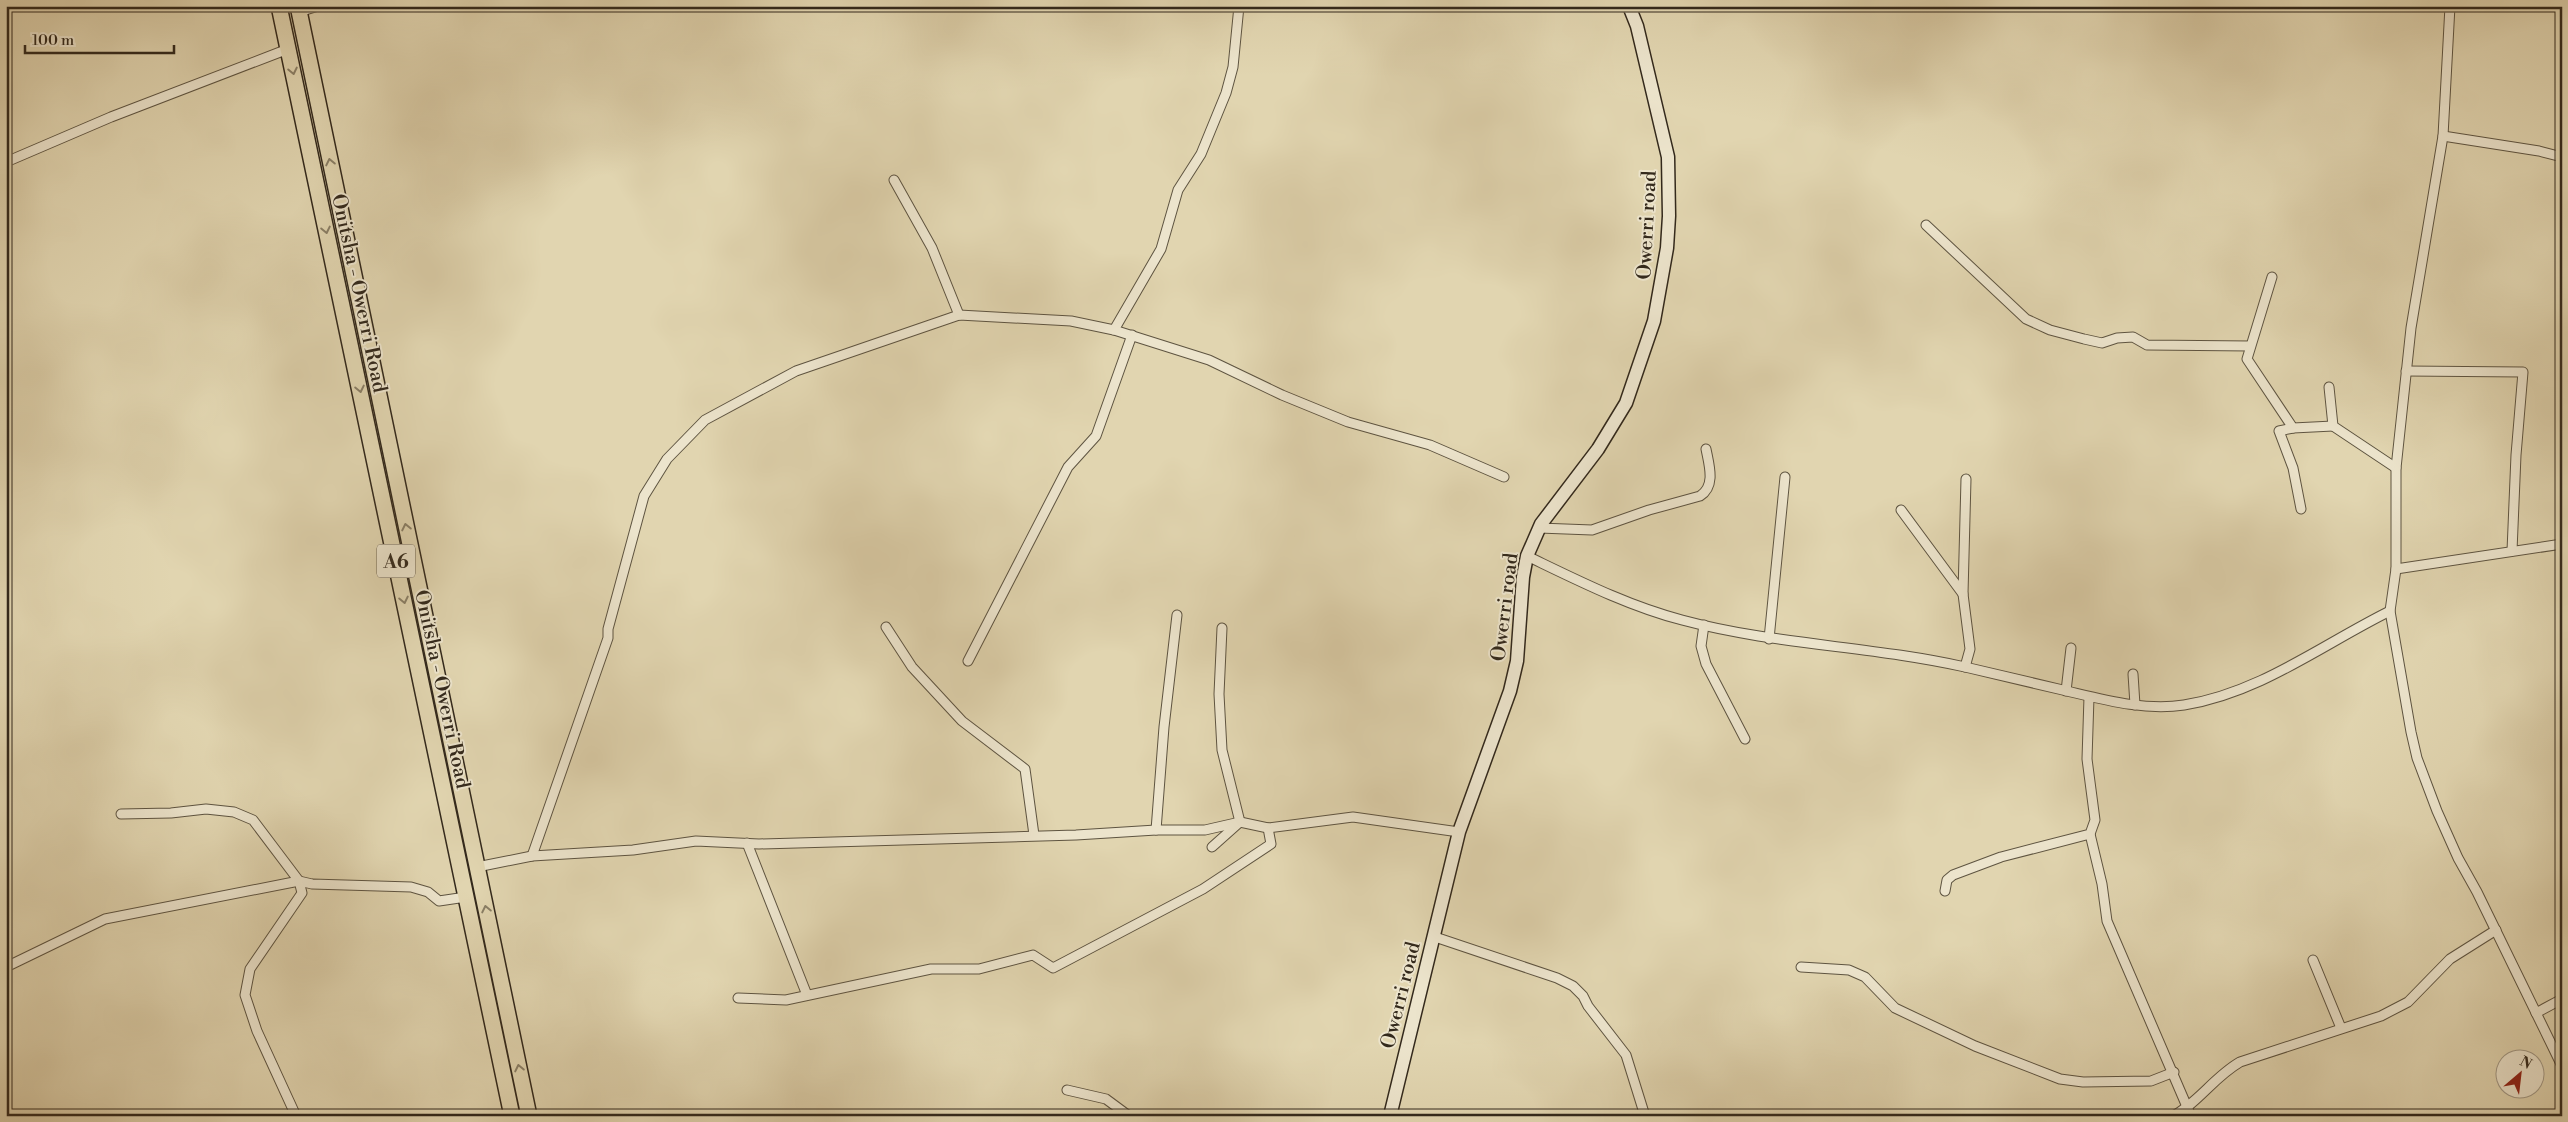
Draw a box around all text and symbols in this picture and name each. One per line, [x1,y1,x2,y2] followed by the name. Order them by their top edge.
[25,22,174,54] scale bar
[32,31,74,50] text: 100 m
[287,67,298,76] one-way arrow
[326,158,336,167] one-way arrow
[1632,169,1663,280] street label: Owerri road
[325,192,392,396] street label: Onitsha - Owerri Road
[320,226,331,235] one-way arrow
[354,385,364,394] one-way arrow
[401,523,412,532] one-way arrow
[377,544,415,578] road number: A6
[1486,551,1525,663] street label: Owerri road
[408,588,475,792] street label: Onitsha - Owerri Road
[398,595,409,604] one-way arrow
[481,904,491,913] one-way arrow
[1376,939,1427,1051] street label: Owerri road
[2496,1050,2546,1100] north arrow
[2517,1053,2535,1074] text: N
[514,1064,525,1072] one-way arrow

